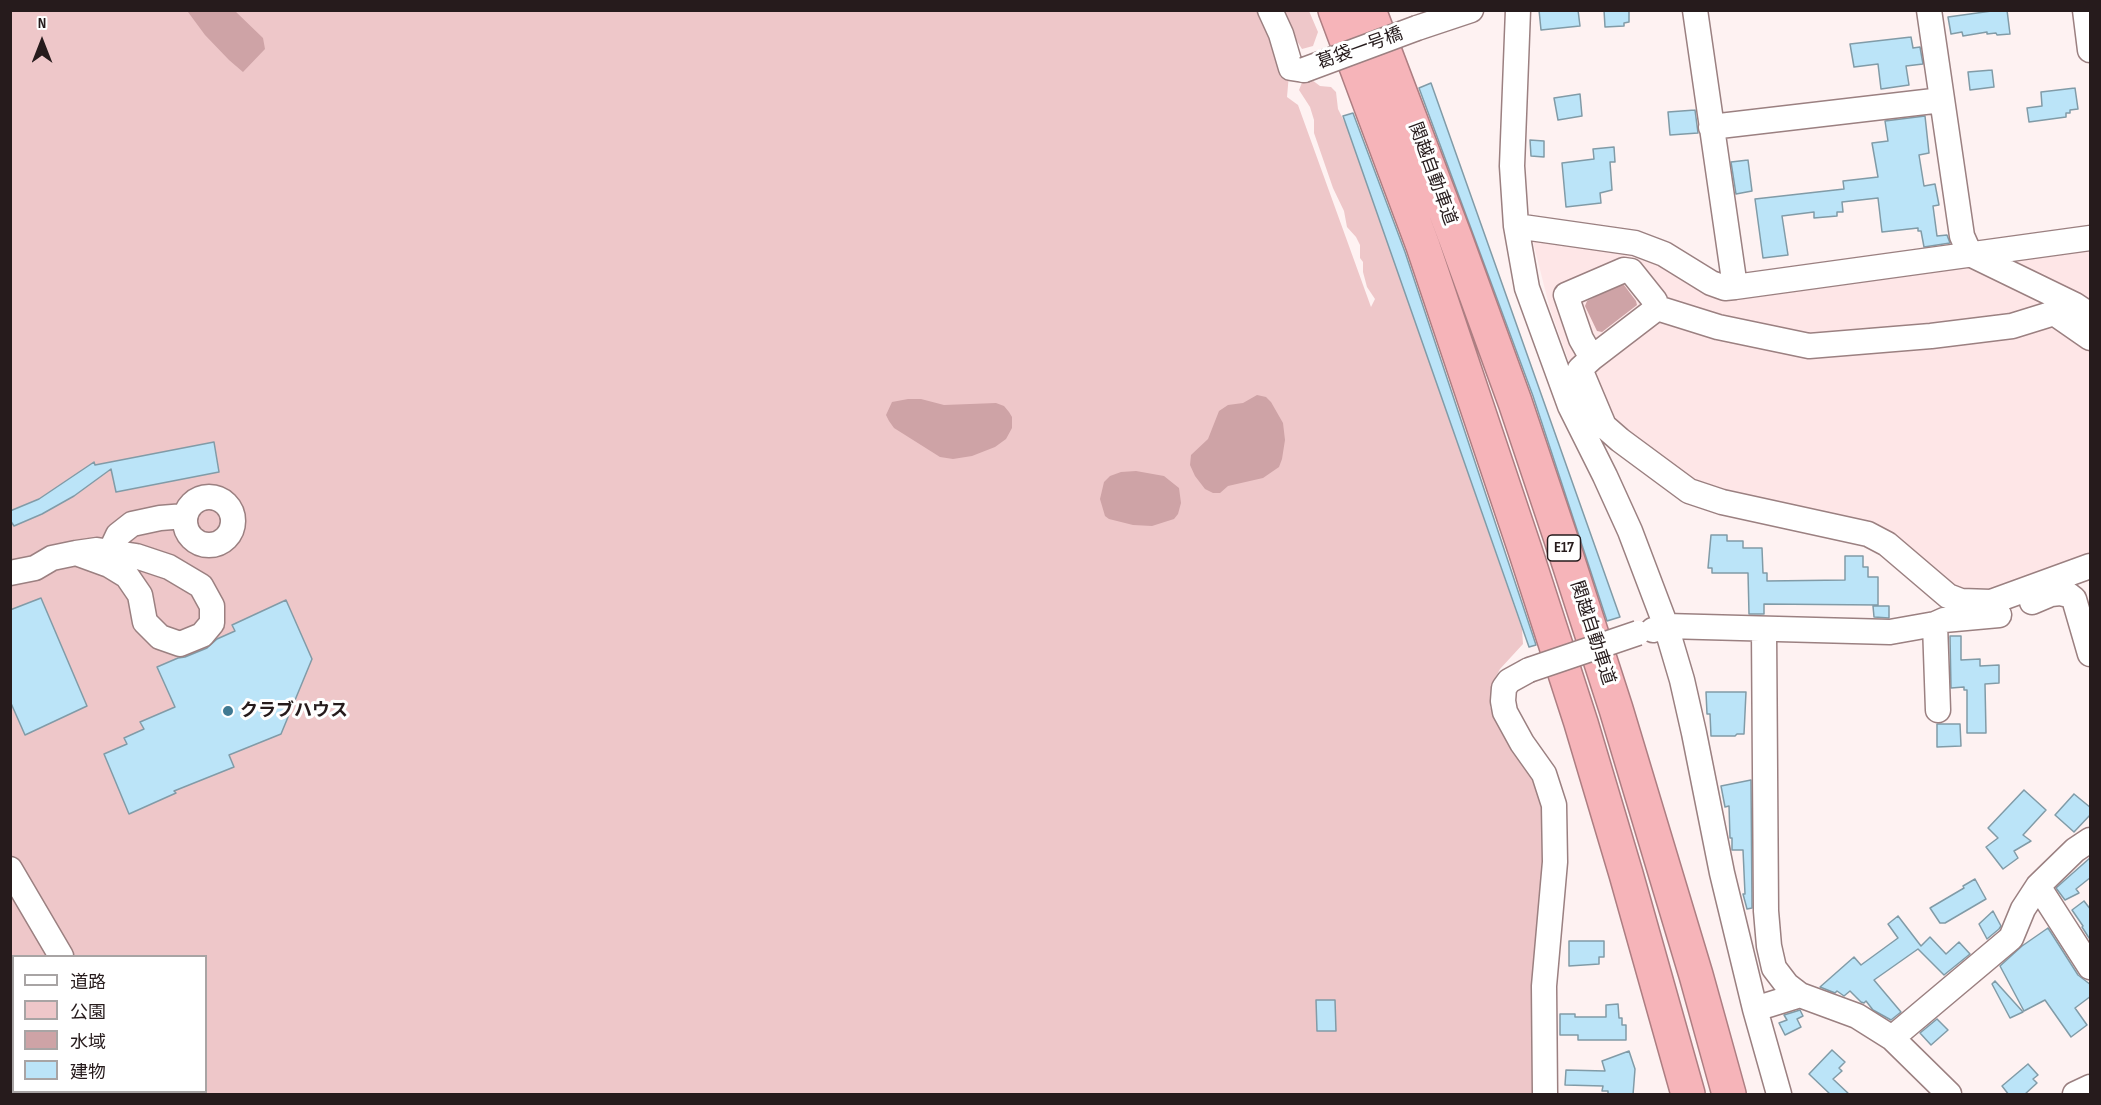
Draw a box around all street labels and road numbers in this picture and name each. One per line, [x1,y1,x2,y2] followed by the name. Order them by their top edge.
[1314,23,1406,75] street label: 葛袋一号橋
[1403,120,1461,228] street label: 関越自動車道
[1548,535,1580,561] road number: E17
[1565,578,1619,688] street label: 関越自動車道

